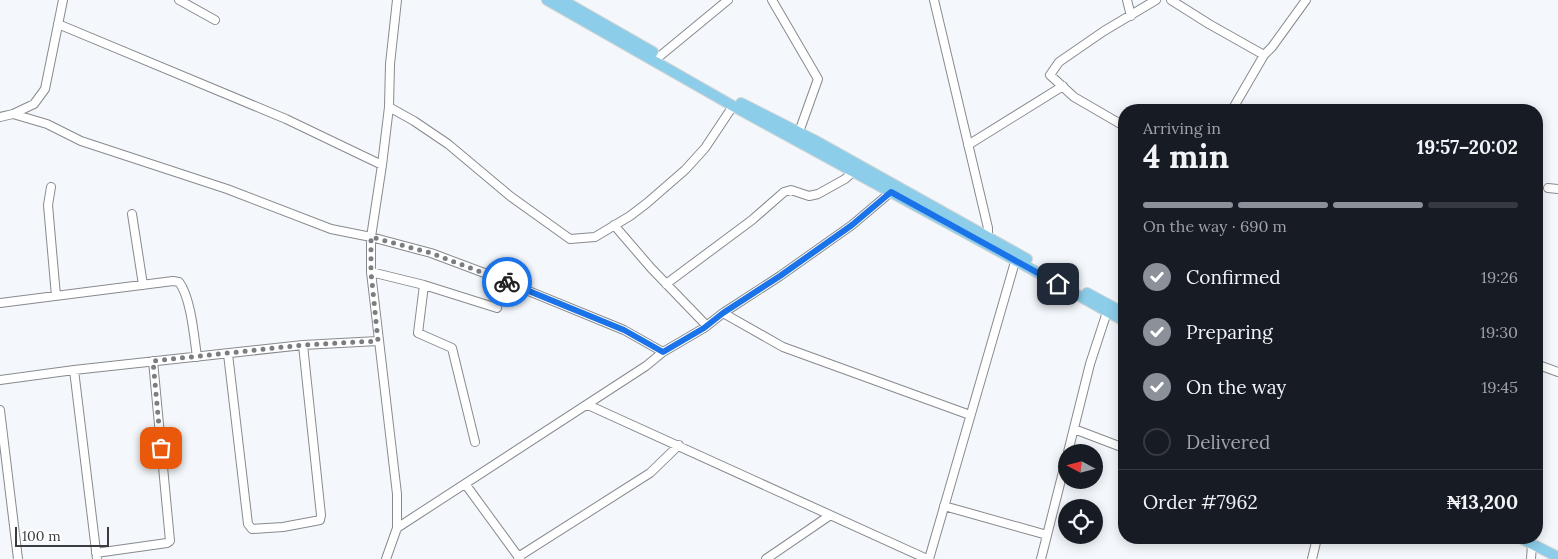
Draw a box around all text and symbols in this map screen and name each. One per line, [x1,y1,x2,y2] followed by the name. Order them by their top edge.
[1143,118,1221,138] text: Arriving in
[1417,135,1518,159] text: 19:57–20:02
[1143,136,1229,177] text: 4 min
[1143,216,1287,236] text: On the way · 690 m
[482,257,532,307] courier
[1037,263,1079,305] pin
[1143,263,1171,291] icon: check
[1186,265,1281,289] text: Confirmed
[1481,267,1518,287] text: 19:26
[493,268,521,296] icon: bike
[1044,270,1072,298] icon: home
[1143,318,1171,346] icon: check
[1186,320,1273,344] text: Preparing
[1480,322,1518,342] text: 19:30
[1143,373,1171,401] icon: check
[1186,375,1286,399] text: On the way
[1482,377,1518,397] text: 19:45
[140,427,182,469] pin
[1186,430,1270,454] text: Delivered
[147,434,175,462] icon: bag
[1058,444,1102,489] north arrow
[1058,444,1103,544] map controls
[1143,490,1258,514] text: Order #7962
[1447,490,1518,514] text: ₦13,200
[1058,499,1103,544] button: locate
[15,524,109,547] scale bar
[22,527,61,545] text: 100 m

